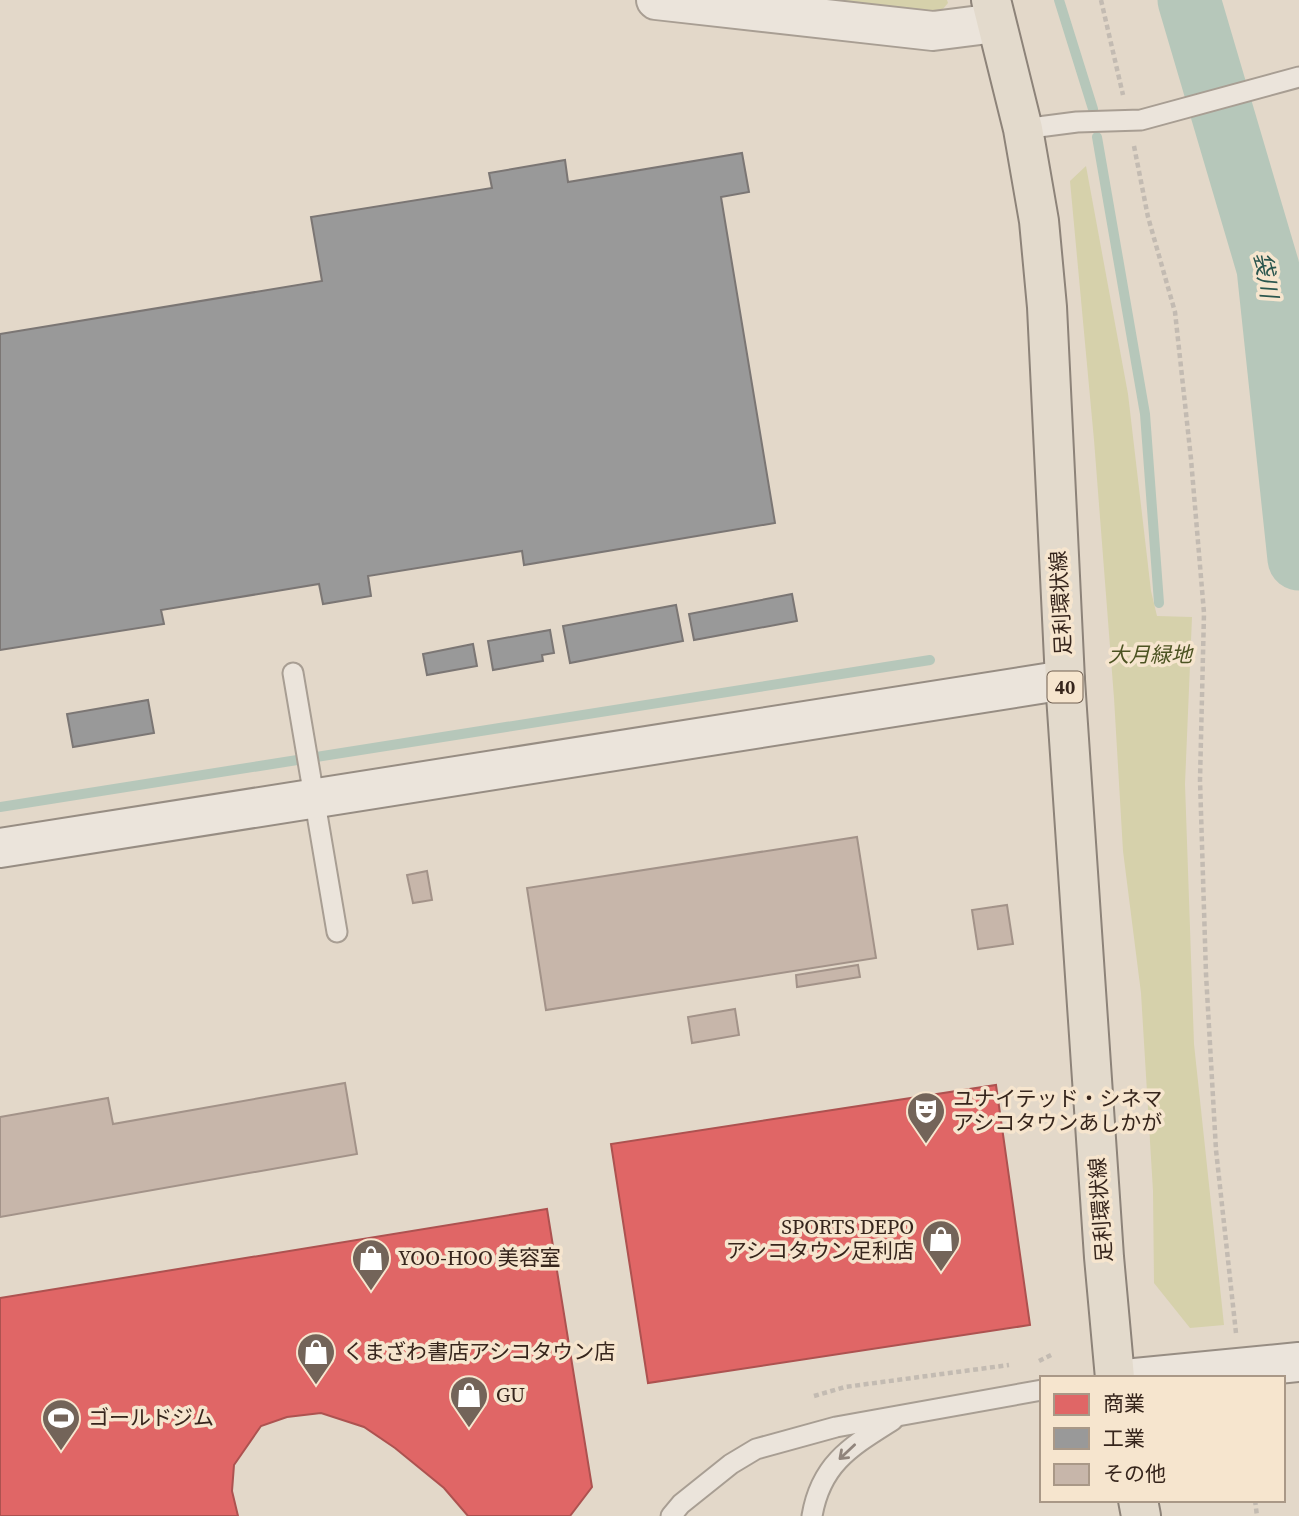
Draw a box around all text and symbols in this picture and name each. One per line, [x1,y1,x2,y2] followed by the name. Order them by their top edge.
[1246,250,1286,303] water label: 袋川
[1043,550,1078,656] street label: 足利環状線
[1108,640,1194,669] park label: 大月緑地
[1048,672,1082,702] road number: 40
[953,1084,1163,1137] place label: ユナイテッド・シネマ アシコタウンあしかが
[905,1090,947,1145] theatre icon: ユナイテッド・シネマ アシコタウンあしかが
[1082,1157,1119,1263] street label: 足利環状線
[726,1212,914,1265] place label: SPORTS DEPO アシコタウン足利店
[920,1218,962,1273] shop icon: SPORTS DEPO アシコタウン足利店
[350,1237,392,1292] shop icon: YOO-HOO 美容室
[398,1243,561,1272] place label: YOO-HOO 美容室
[295,1331,337,1386] shop icon: くまざわ書店アシコタウン店
[343,1337,615,1366] place label: くまざわ書店アシコタウン店
[448,1374,490,1429] shop icon: GU
[1040,1376,1285,1502] legend
[496,1380,525,1409] place label: GU
[1103,1389,1145,1418] text: 商業
[40,1397,82,1452] sports icon: ゴールドジム
[88,1403,214,1432] place label: ゴールドジム
[1103,1424,1145,1453] text: 工業
[838,1444,856,1460] one-way arrow
[1103,1459,1166,1488] text: その他

